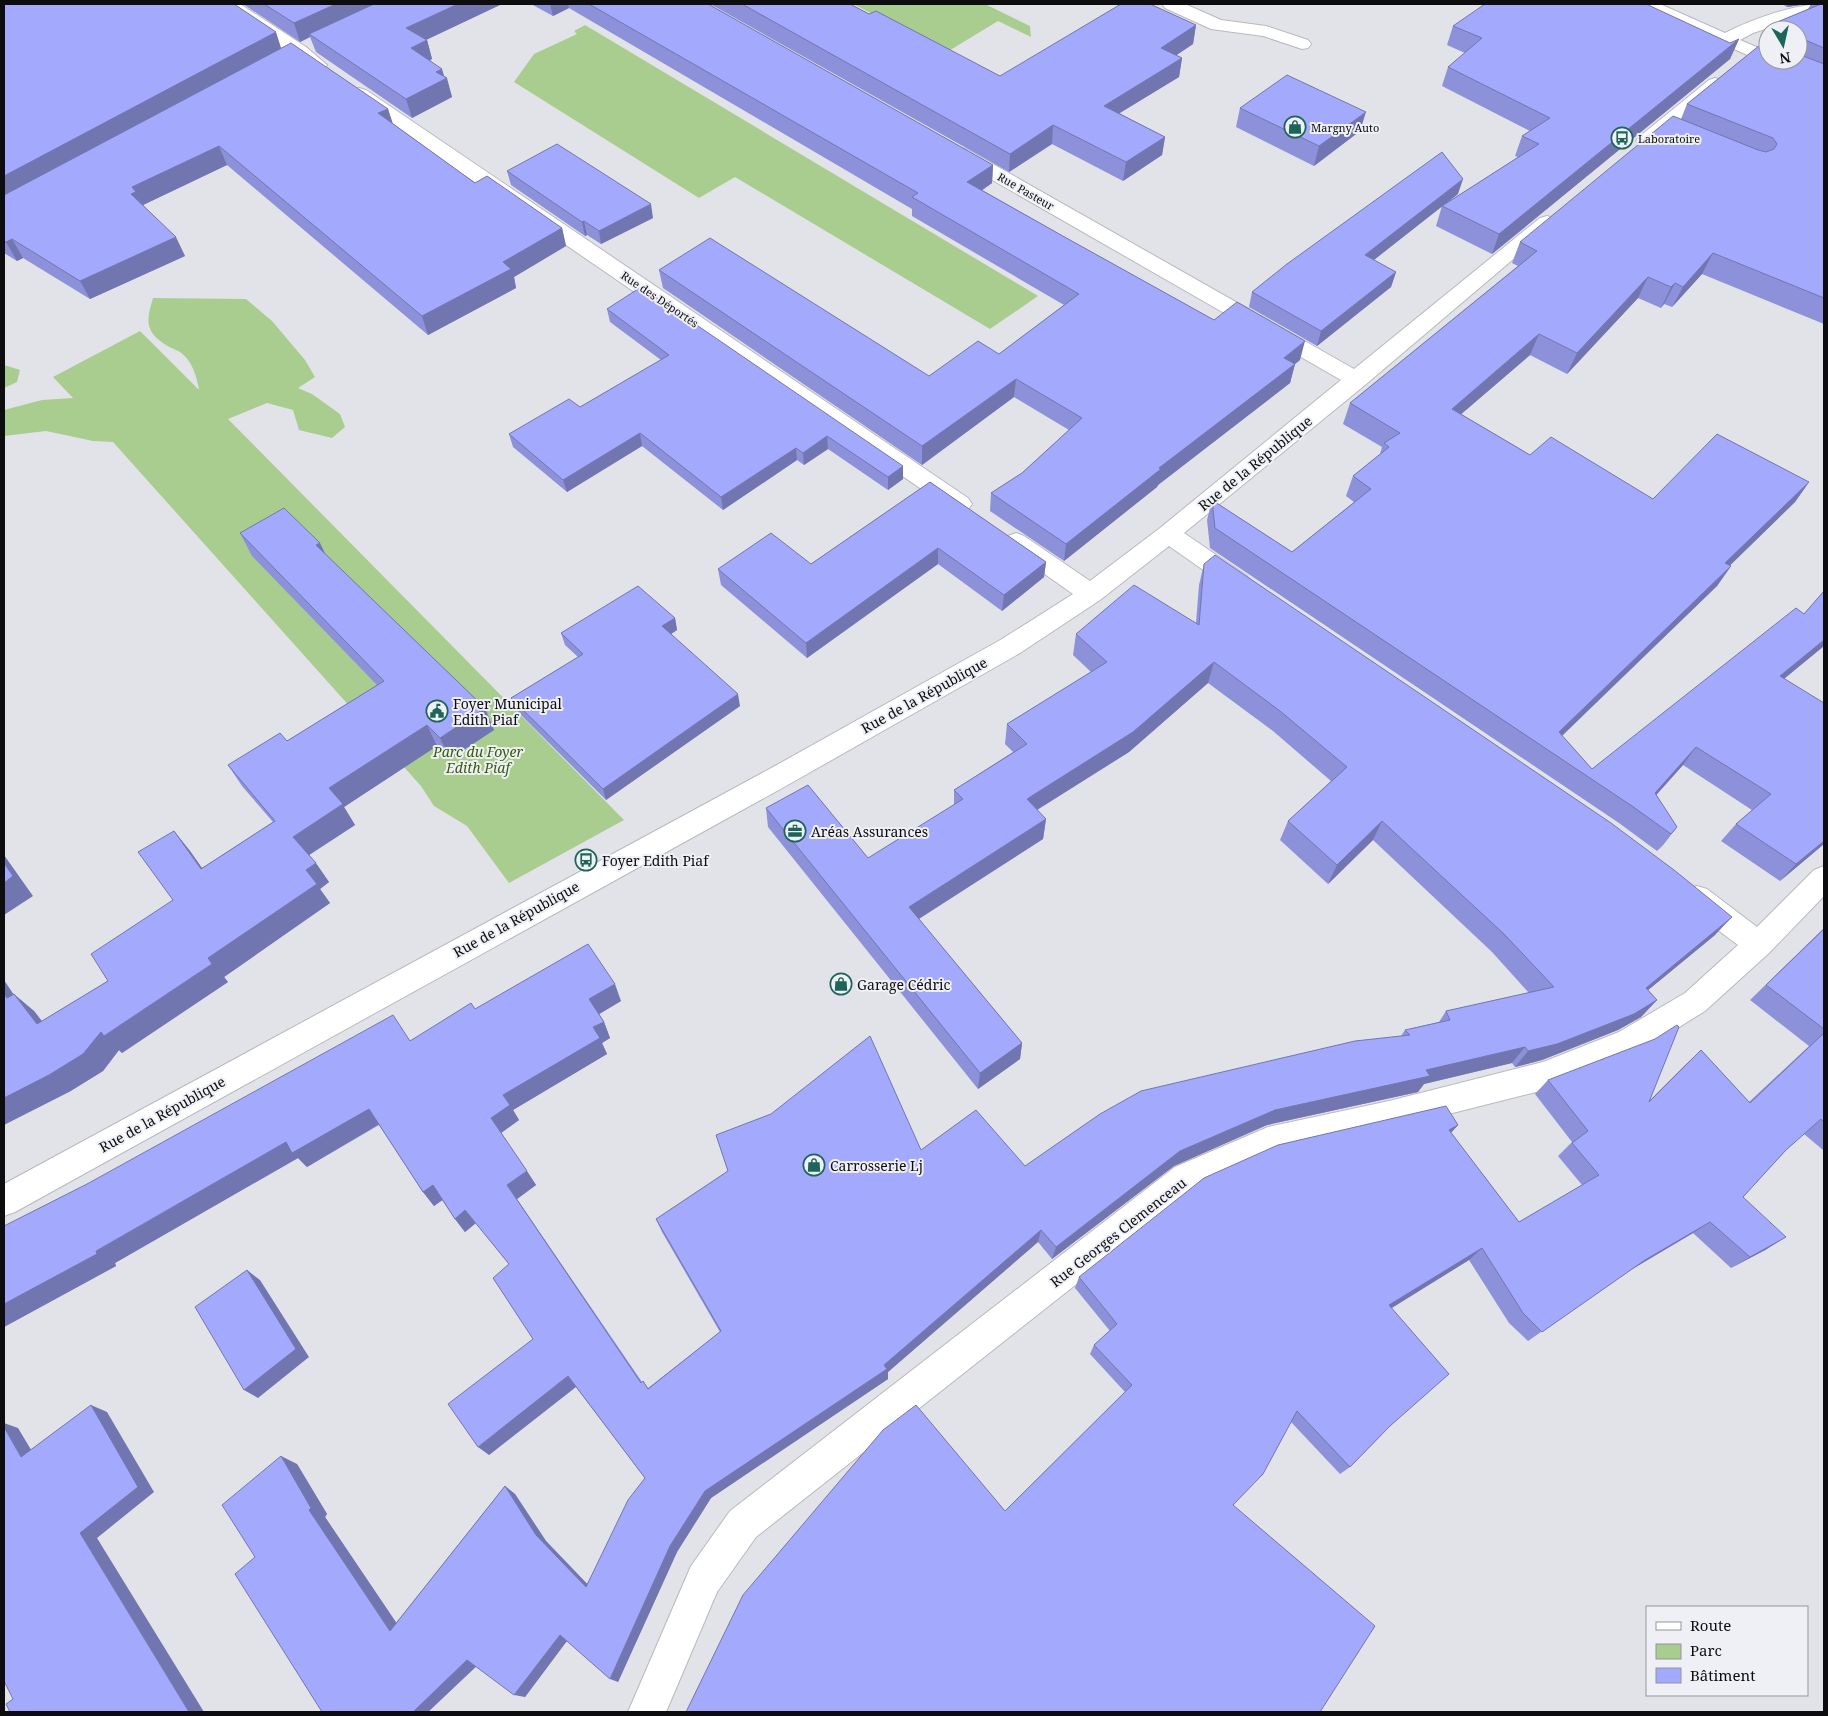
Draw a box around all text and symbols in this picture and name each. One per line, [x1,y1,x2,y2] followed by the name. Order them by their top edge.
[1758,20,1808,70] north arrow
[1778,48,1792,69] text: N
[1283,115,1307,139] shop icon: Margny Auto
[1311,120,1379,135] place label: Margny Auto
[1610,126,1634,150] bus stop icon: Laboratoire
[1638,131,1700,146] place label: Laboratoire
[995,169,1058,214] street label: Rue Pasteur
[618,268,702,330] street label: Rue des Déportés
[1194,411,1316,515] street label: Rue de la République
[858,652,990,738] street label: Rue de la République
[453,694,563,729] place label: Foyer Municipal Edith Piaf
[425,699,449,723] public building icon: Foyer Municipal Edith Piaf
[432,742,523,777] park label: Parc du Foyer Edith Piaf
[783,819,807,843] office icon: Aréas Assurances
[811,822,928,841] place label: Aréas Assurances
[574,848,598,872] bus stop icon: Foyer Edith Piaf
[602,851,710,870] place label: Foyer Edith Piaf
[450,876,582,962] street label: Rue de la République
[829,972,853,996] shop icon: Garage Cédric
[857,975,950,994] place label: Garage Cédric
[96,1071,228,1157] street label: Rue de la République
[802,1153,826,1177] shop icon: Carrosserie Lj
[830,1156,923,1175] place label: Carrosserie Lj
[1046,1173,1190,1291] street label: Rue Georges Clemenceau
[1646,1606,1808,1696] legend
[1690,1615,1731,1635] text: Route
[1690,1640,1722,1660] text: Parc
[1690,1665,1756,1685] text: Bâtiment

